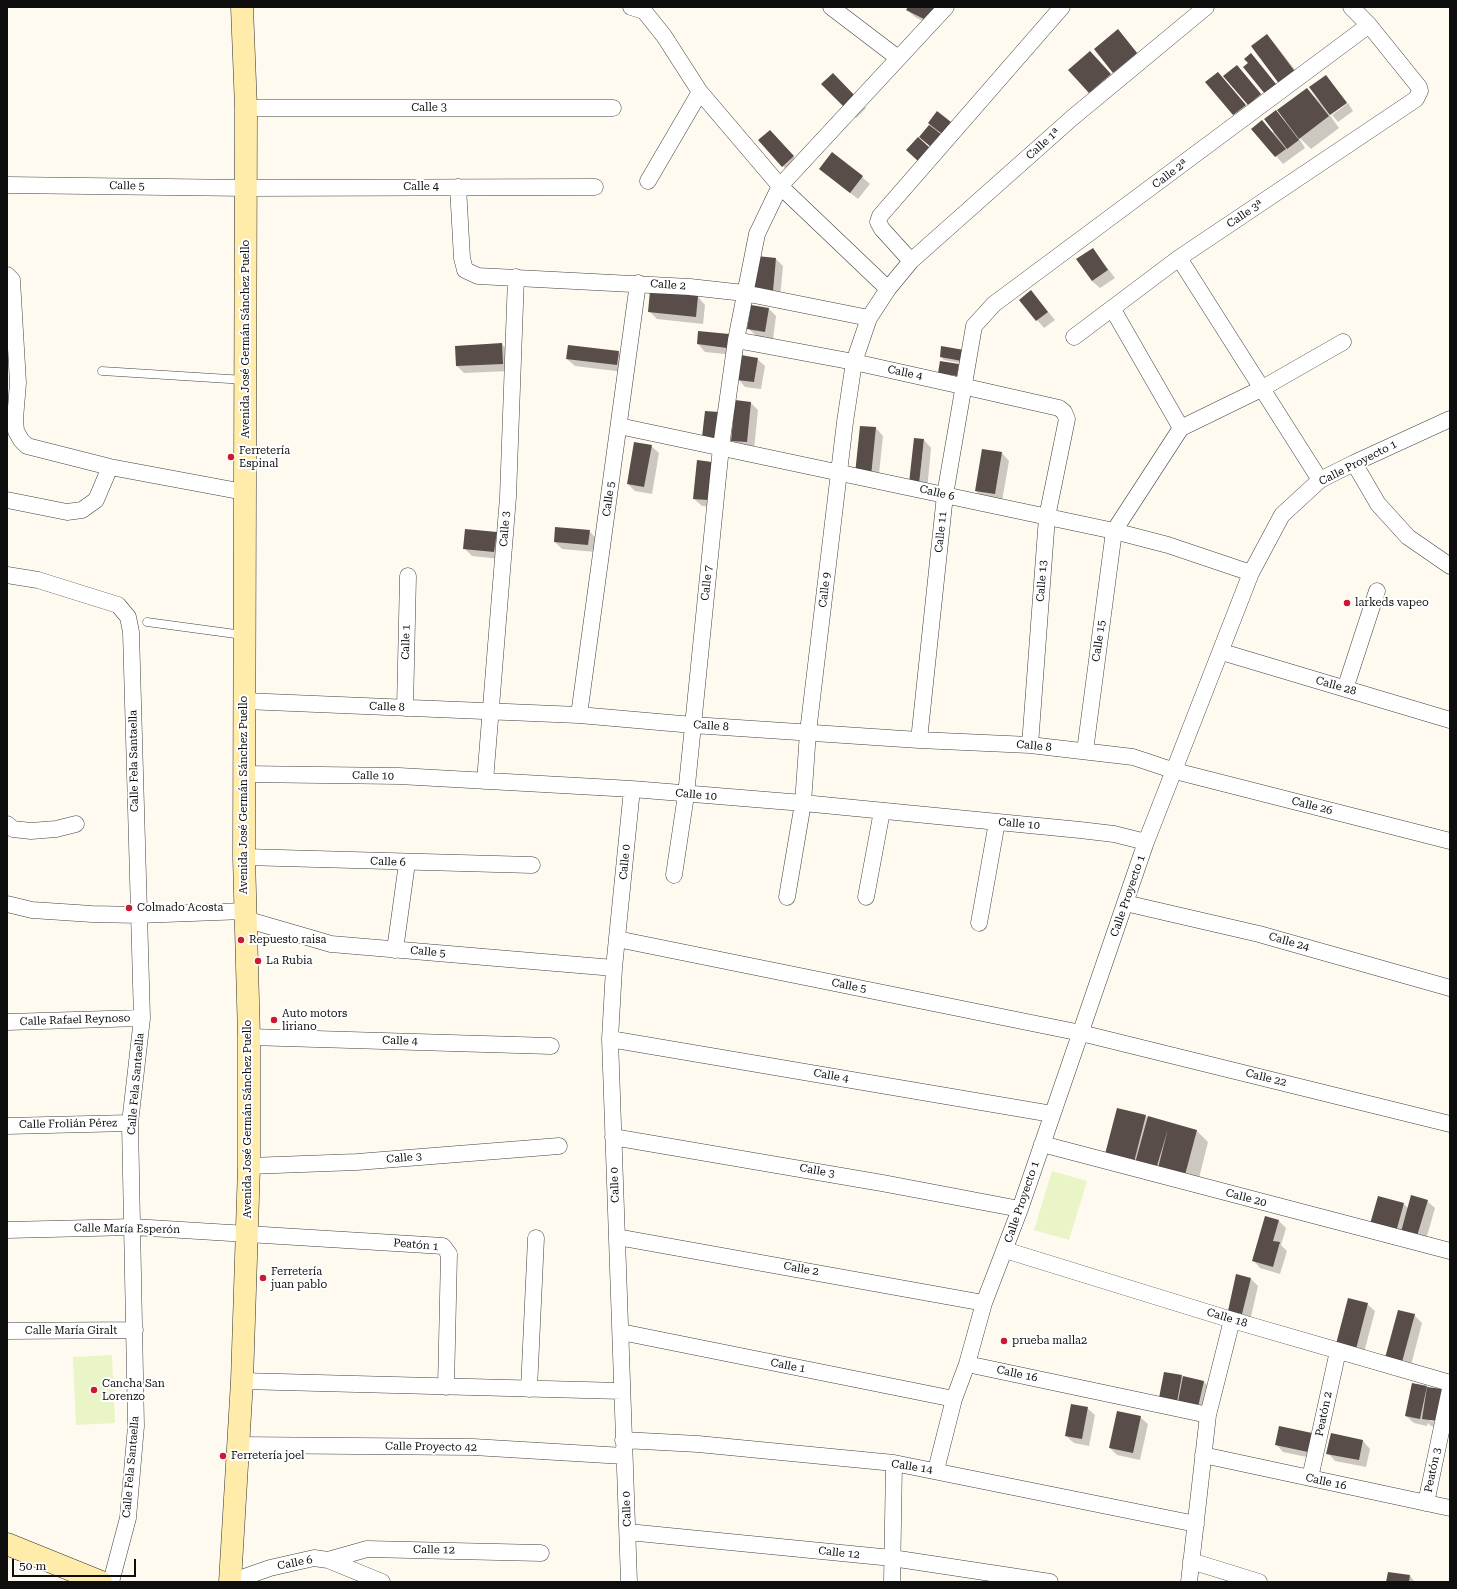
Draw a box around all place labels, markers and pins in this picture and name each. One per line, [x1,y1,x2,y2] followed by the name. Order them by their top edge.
[239,444,290,470] place label: Ferretería Espinal
[226,452,236,462] marker: Ferretería Espinal
[1355,596,1429,610] place label: larkeds vapeo
[1342,598,1352,608] marker: larkeds vapeo
[137,901,223,915] place label: Colmado Acosta
[124,903,134,913] marker: Colmado Acosta
[249,933,326,947] place label: Repuesto raisa
[236,935,246,945] marker: Repuesto raisa
[266,954,313,968] place label: La Rubia
[253,956,263,966] marker: La Rubia
[282,1007,347,1033] place label: Auto motors liriano
[269,1015,279,1025] marker: Auto motors liriano
[271,1265,327,1291] place label: Ferretería juan pablo
[258,1273,268,1283] marker: Ferretería juan pablo
[1012,1334,1087,1348] place label: prueba malla2
[999,1336,1009,1346] marker: prueba malla2
[102,1377,165,1403] place label: Cancha San Lorenzo
[89,1385,99,1395] marker: Cancha San Lorenzo
[231,1449,304,1463] place label: Ferretería joel
[218,1451,228,1461] marker: Ferretería joel

